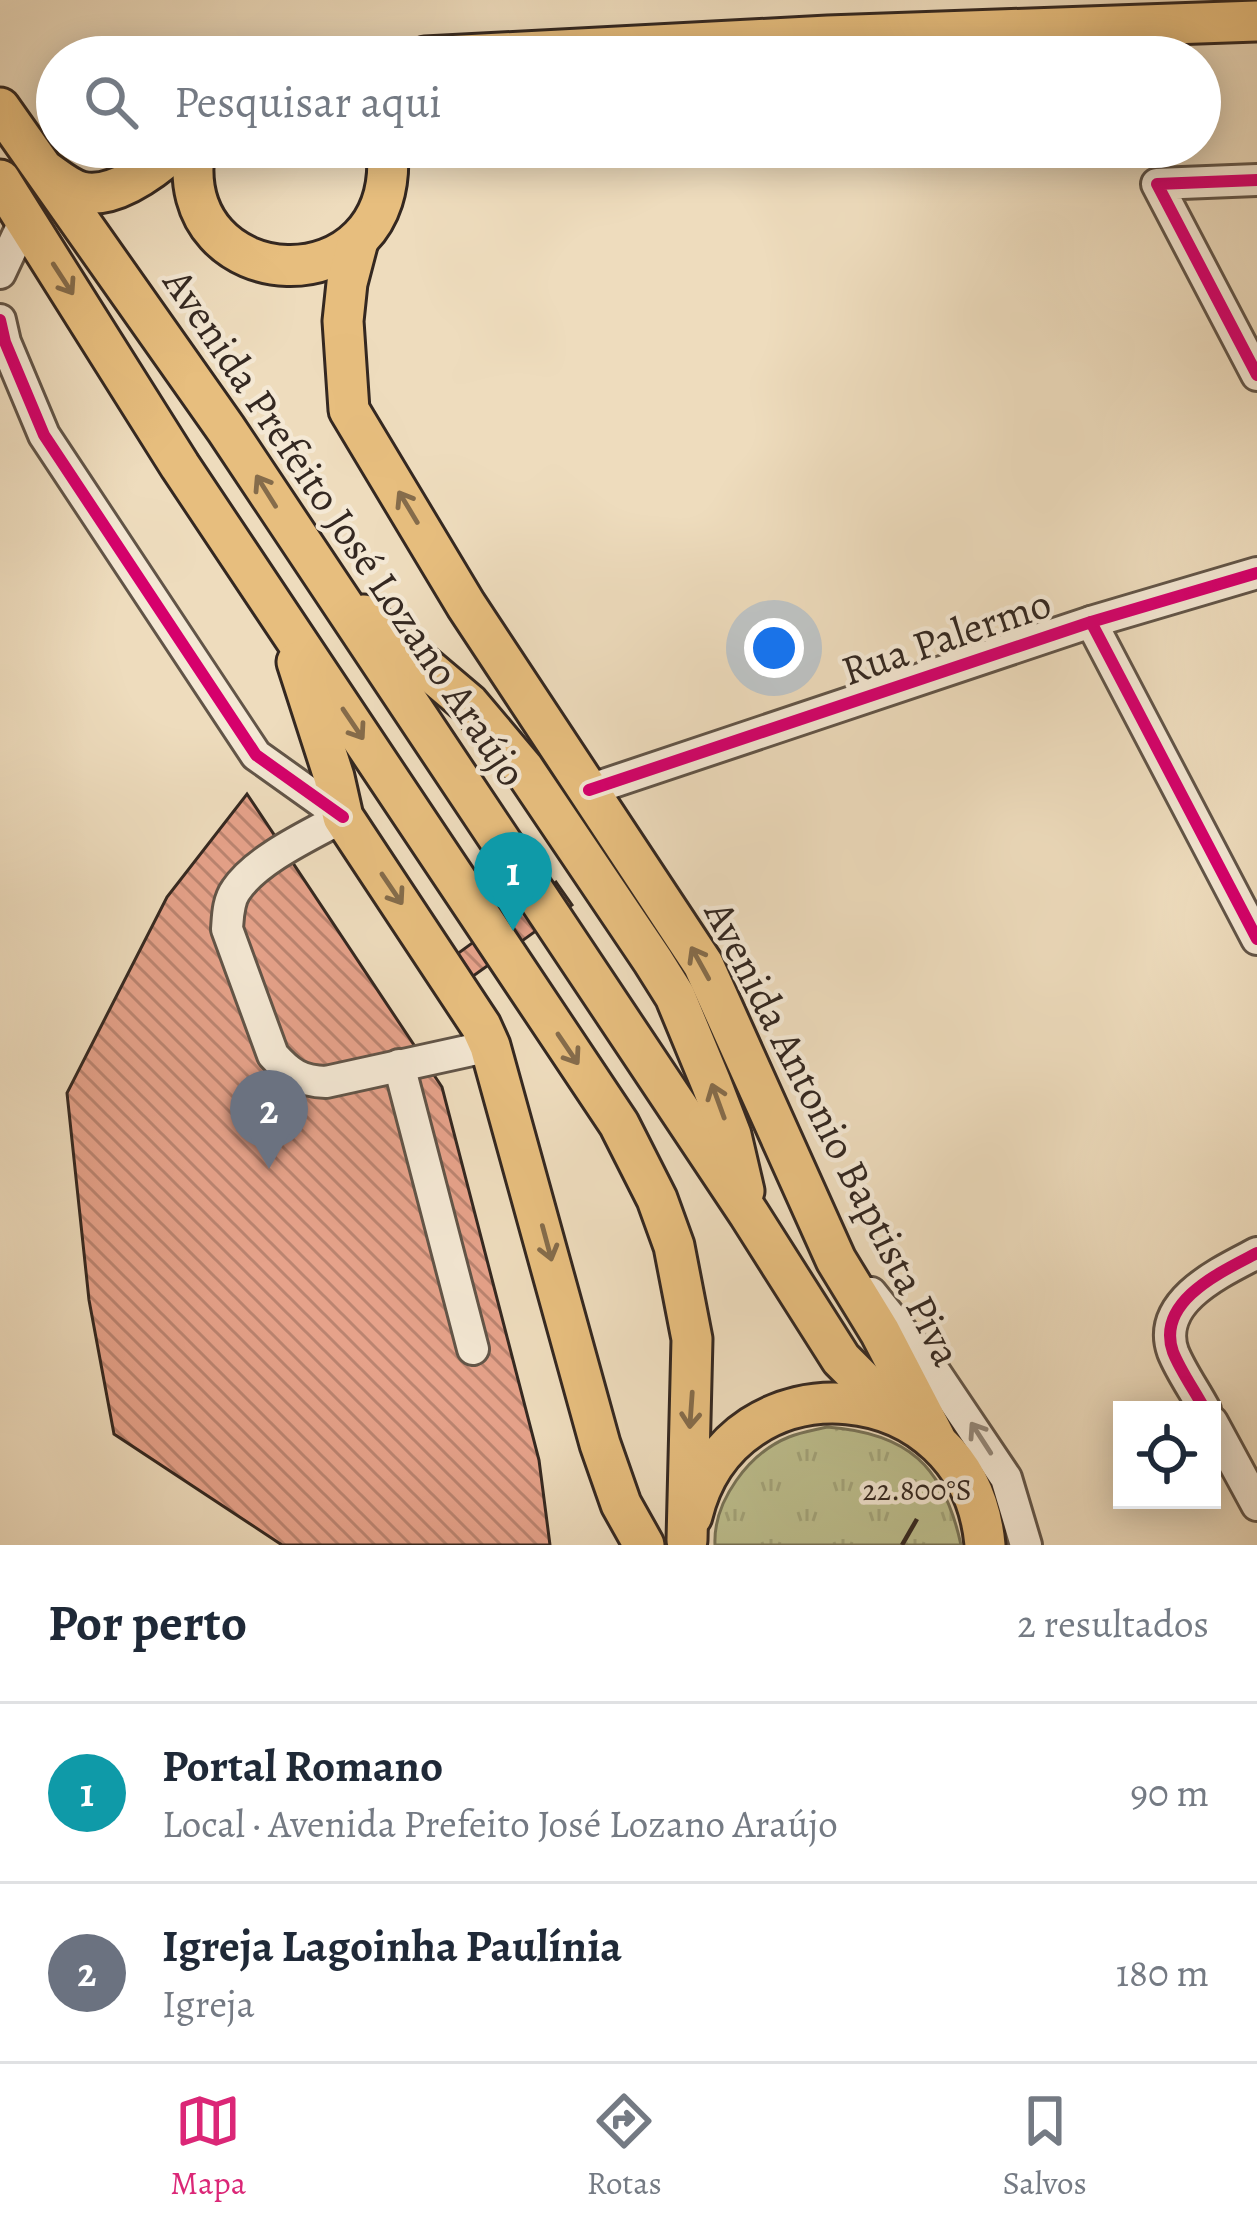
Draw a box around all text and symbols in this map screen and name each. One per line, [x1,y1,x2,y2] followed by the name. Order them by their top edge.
[36,36,1221,168] search box
[78,69,144,135] icon: search
[174,71,442,133] text: Pesquisar aqui
[150,256,541,797] street label: Avenida Prefeito José Lozano Araújo
[50,261,75,295] one-way arrow
[254,475,278,509] one-way arrow
[396,491,420,525] one-way arrow
[834,574,1058,699] street label: Rua Palermo
[744,618,804,678] your location
[340,707,365,741] one-way arrow
[474,832,552,931] pin: 1
[380,871,405,905] one-way arrow
[691,890,976,1376] street label: Avenida Antonio Baptista Piva
[688,946,711,981] one-way arrow
[555,1032,580,1066] one-way arrow
[230,1070,308,1169] pin: 2
[706,1084,727,1121] one-way arrow
[537,1223,559,1261] one-way arrow
[679,1390,702,1429] one-way arrow
[1113,1401,1221,1509] map controls
[1113,1401,1221,1509] button: locate
[968,1422,993,1456] one-way arrow
[862,1470,972,1510] text: 22.800°S
[48,1588,247,1658] text: Por perto
[1017,1597,1209,1650] text: 2 resultados
[162,1735,443,1797] text: Portal Romano
[80,1766,94,1819] text: 1
[1130,1766,1209,1819] text: 90 m
[162,1797,838,1850] text: Local · Avenida Prefeito José Lozano Araújo
[162,1915,622,1977] text: Igreja Lagoinha Paulínia
[78,1946,96,1999] text: 2
[1116,1946,1209,1999] text: 180 m
[162,1977,255,2030] text: Igreja
[170,2088,246,2205] tab: Mapa
[587,2088,662,2205] tab: Rotas
[1003,2088,1087,2205] tab: Salvos

